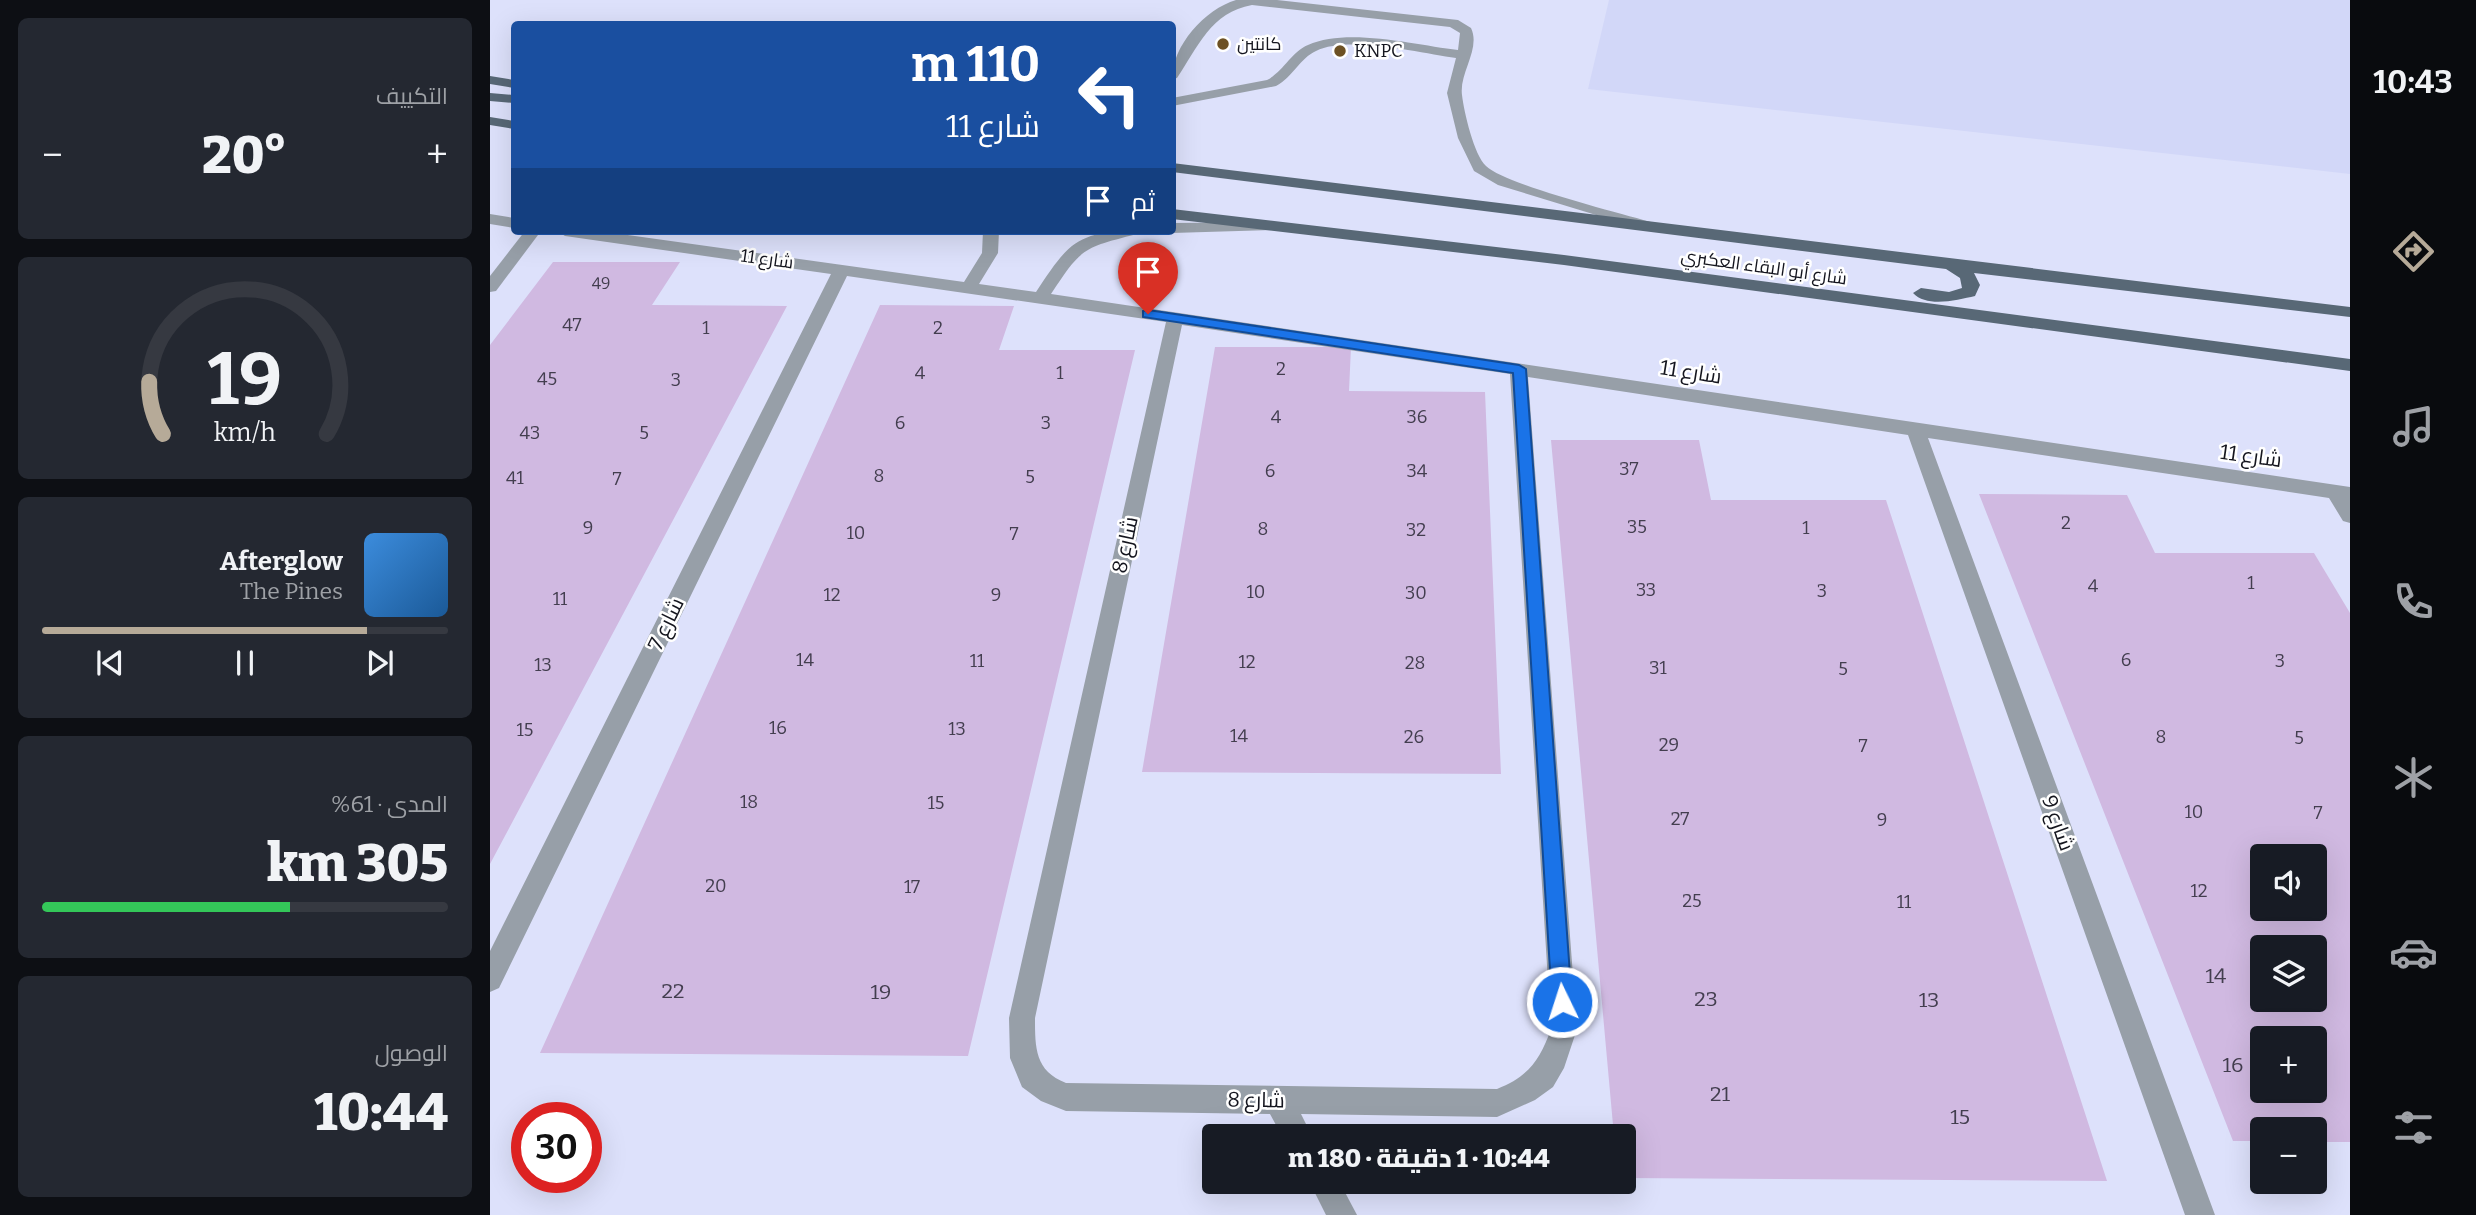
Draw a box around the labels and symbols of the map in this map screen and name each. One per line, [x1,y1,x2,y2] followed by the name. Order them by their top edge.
[1237,33,1282,55] place label: كانتين
[1215,36,1231,52] marker: كانتين
[1354,40,1403,62] place label: KNPC
[1332,43,1348,59] marker: KNPC
[1118,242,1178,314] pin
[739,244,795,275] street label: شارع 11
[1679,244,1848,293] street label: شارع أبو البقاء العكبري
[592,274,610,293] house number: 49
[562,314,582,336] house number: 47
[702,317,710,339] house number: 1
[933,317,943,339] house number: 2
[1658,354,1724,391] street label: شارع 11
[1276,358,1286,380] house number: 2
[915,362,926,384] house number: 4
[1056,362,1064,384] house number: 1
[537,368,557,390] house number: 45
[671,369,681,391] house number: 3
[1271,406,1282,428] house number: 4
[1407,406,1427,428] house number: 36
[895,412,905,434] house number: 6
[1041,412,1051,434] house number: 3
[520,422,540,444] house number: 43
[639,422,649,444] house number: 5
[2218,439,2283,474] street label: شارع 11
[1619,458,1639,480] house number: 37
[1265,460,1275,482] house number: 6
[1407,460,1428,482] house number: 34
[874,465,884,487] house number: 8
[1025,466,1035,488] house number: 5
[506,467,525,489] house number: 41
[612,468,622,490] house number: 7
[2061,512,2071,534] house number: 2
[1106,514,1145,576] street label: شارع 8
[1627,516,1647,538] house number: 35
[583,517,593,539] house number: 9
[1802,517,1810,539] house number: 1
[1258,518,1268,540] house number: 8
[1406,519,1426,541] house number: 32
[847,522,865,544] house number: 10
[1009,523,1019,545] house number: 7
[2247,572,2255,594] house number: 1
[2088,575,2099,597] house number: 4
[1636,579,1656,601] house number: 33
[1817,580,1827,602] house number: 3
[1247,581,1265,603] house number: 10
[1405,582,1427,604] house number: 30
[823,584,841,606] house number: 12
[991,584,1001,606] house number: 9
[553,588,568,610] house number: 11
[642,593,691,655] street label: شارع 7
[796,649,814,671] house number: 14
[2121,649,2131,671] house number: 6
[970,650,985,672] house number: 11
[2275,650,2285,672] house number: 3
[1238,651,1256,673] house number: 12
[1405,652,1425,674] house number: 28
[534,654,552,676] house number: 13
[1649,657,1667,679] house number: 31
[1838,658,1848,680] house number: 5
[769,717,787,739] house number: 16
[948,718,966,740] house number: 13
[517,719,533,741] house number: 15
[1230,725,1248,747] house number: 14
[1404,726,1424,748] house number: 26
[2156,726,2166,748] house number: 8
[2294,727,2304,749] house number: 5
[1659,734,1679,756] house number: 29
[1858,735,1868,757] house number: 7
[740,791,758,813] house number: 18
[928,792,944,814] house number: 15
[2035,792,2080,855] street label: شارع 9
[2185,801,2203,823] house number: 10
[2313,802,2323,824] house number: 7
[1671,808,1689,830] house number: 27
[1877,809,1887,831] house number: 9
[705,875,727,897] house number: 20
[904,876,920,898] house number: 17
[2190,880,2208,902] house number: 12
[1682,890,1702,912] house number: 25
[1897,891,1912,913] house number: 11
[2206,963,2226,989] house number: 14
[1525,965,1599,1039] position arrow
[662,978,684,1004] house number: 22
[871,979,891,1005] house number: 19
[1694,986,1718,1012] house number: 23
[1919,987,1939,1013] house number: 13
[2223,1052,2243,1078] house number: 16
[1710,1081,1730,1107] house number: 21
[1227,1087,1285,1114] street label: شارع 8
[511,1102,602,1193] speed limit sign: 30
[1950,1104,1970,1130] house number: 15

